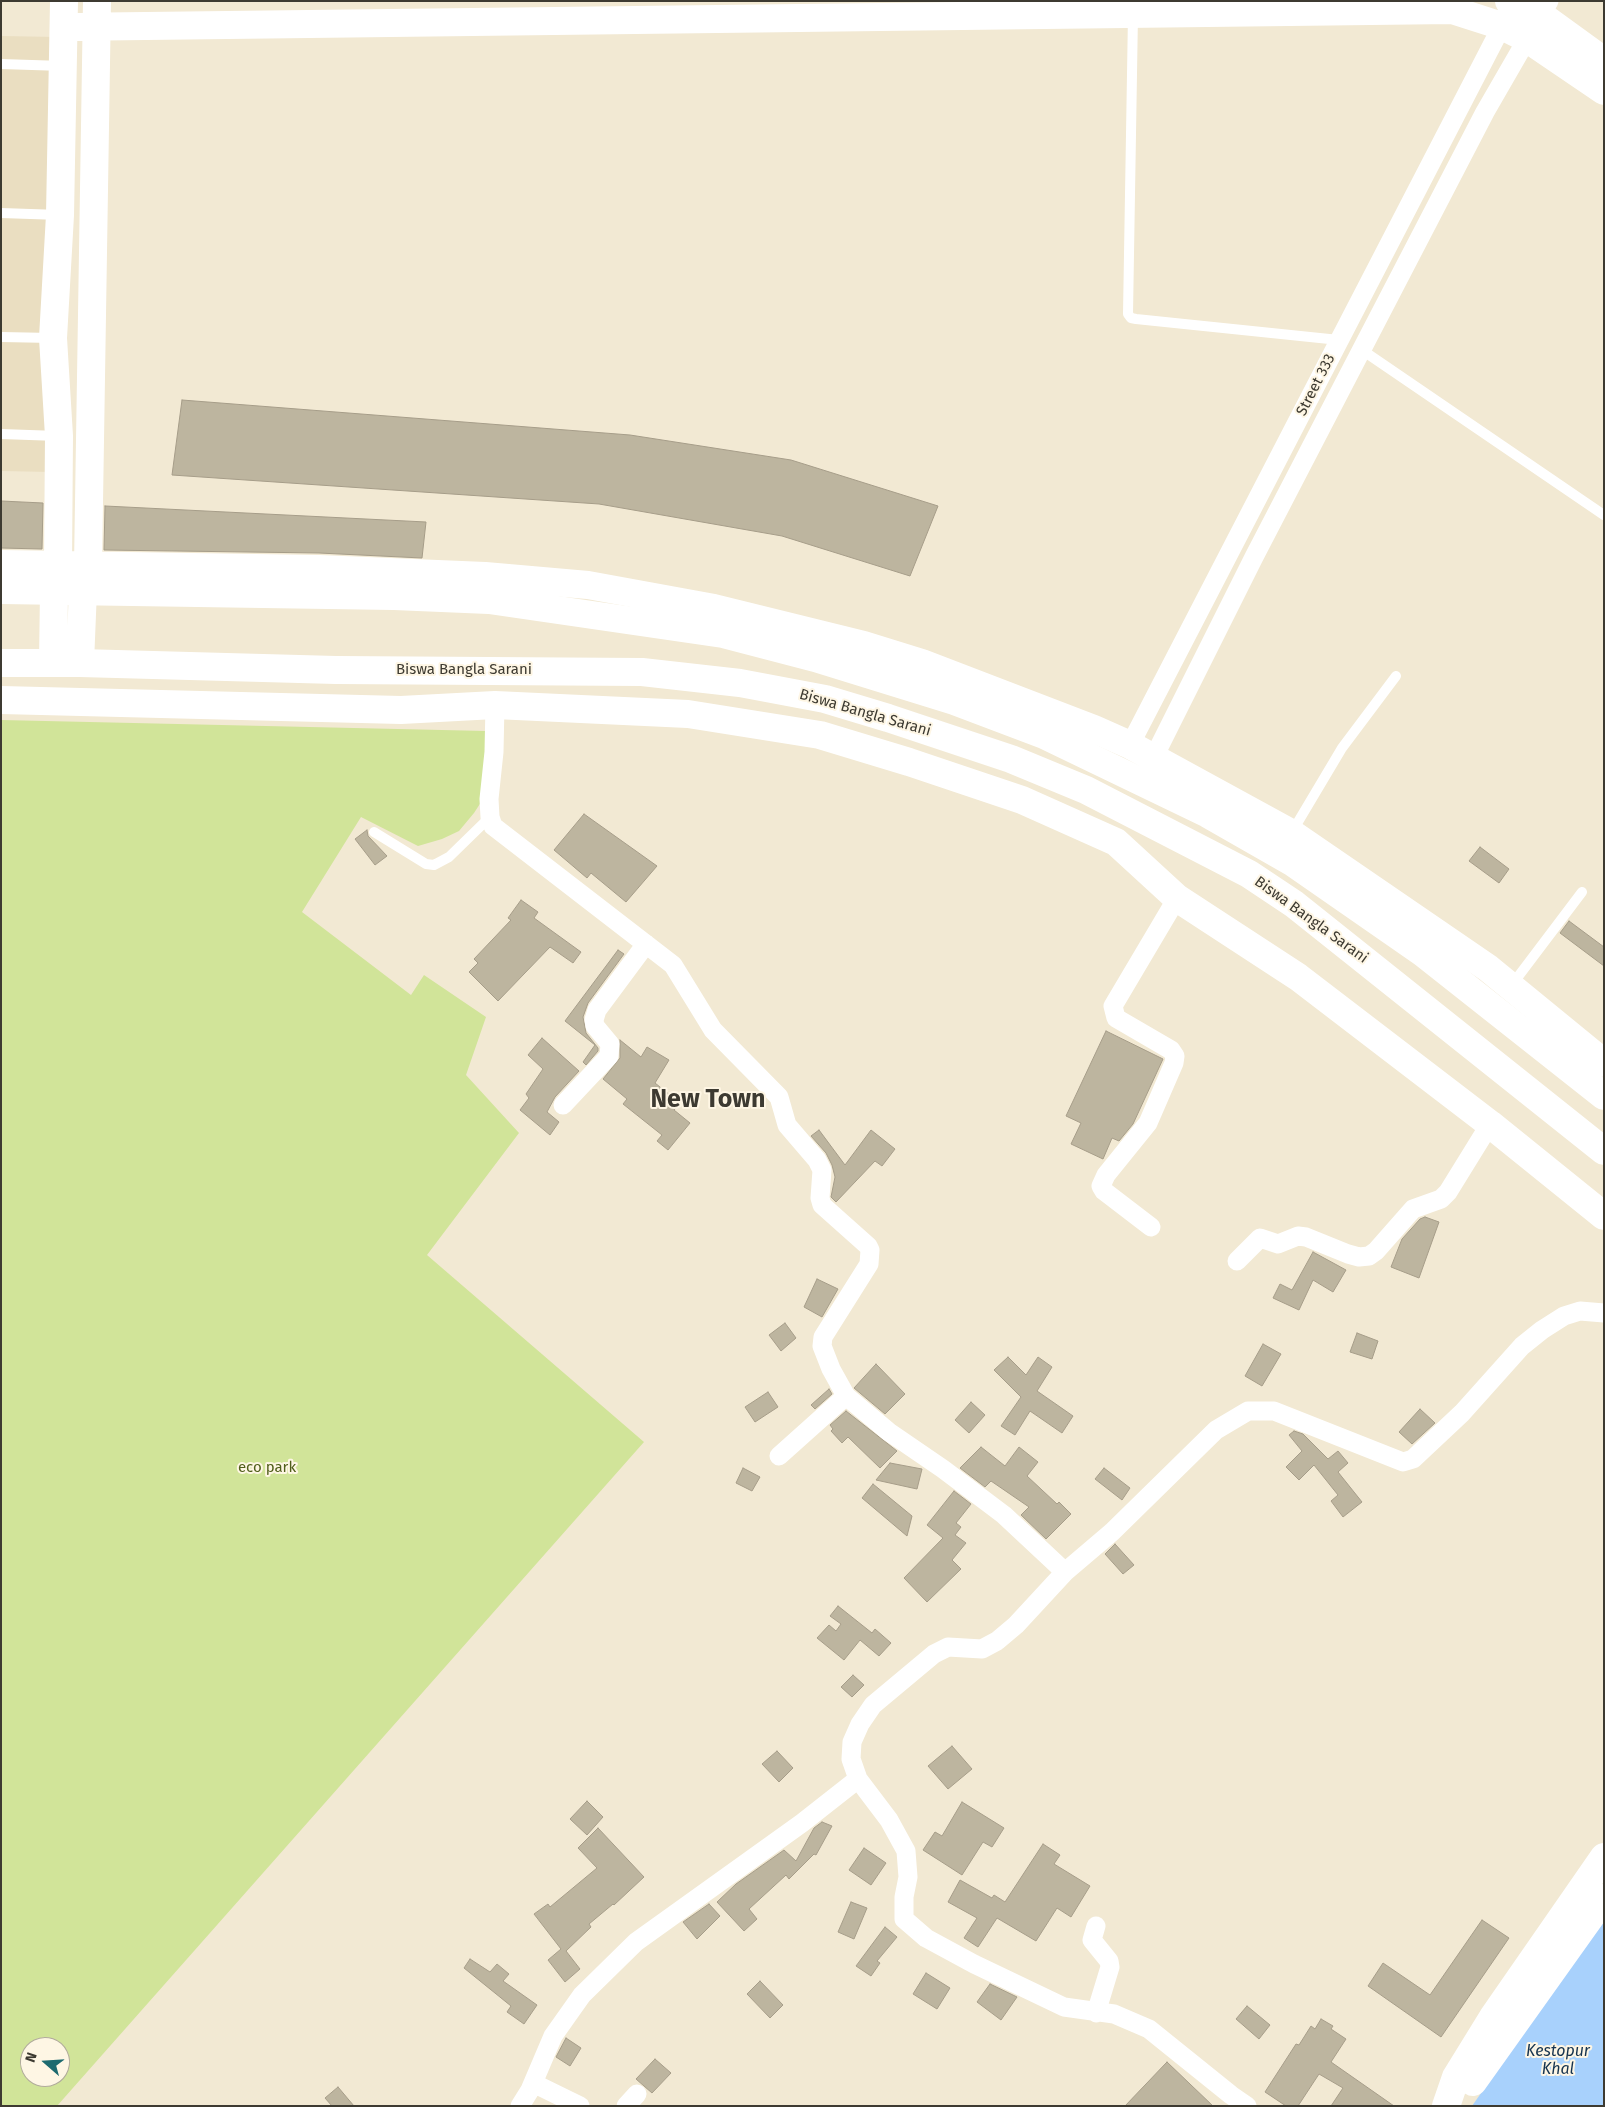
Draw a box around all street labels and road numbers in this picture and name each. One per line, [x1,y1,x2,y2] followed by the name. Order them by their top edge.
[1293,351,1339,419] street label: Street 333
[396,661,532,679] street label: Biswa Bangla Sarani
[797,686,933,740] street label: Biswa Bangla Sarani
[1251,873,1371,967] street label: Biswa Bangla Sarani

